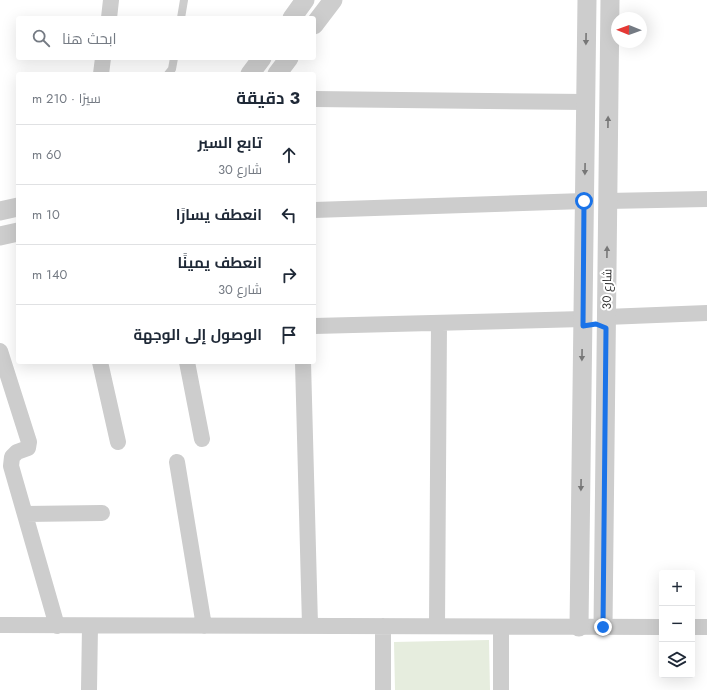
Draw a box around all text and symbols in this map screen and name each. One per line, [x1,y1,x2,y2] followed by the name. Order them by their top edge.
[611,12,647,48] north arrow
[16,16,316,60] search box
[30,27,52,49] icon: search
[62,28,117,50] text: ابحث هنا
[583,33,589,46] one-way arrow
[236,86,300,110] text: 3 دقيقة
[32,89,101,108] text: سيرًا · 210 m
[605,115,611,128] one-way arrow
[198,132,262,154] text: تابع السير
[278,144,300,166] icon: ahead
[32,145,61,164] text: 60 m
[218,160,262,179] text: شارع 30
[582,163,588,176] one-way arrow
[575,192,593,210] route start
[176,204,262,226] text: انعطف يسارًا
[278,204,300,226] icon: left
[32,205,60,224] text: 10 m
[604,245,610,258] one-way arrow
[178,252,262,274] text: انعطف يمينًا
[278,264,300,286] icon: right
[32,265,67,284] text: 140 m
[598,268,616,309] street label: شارع 30
[218,280,262,299] text: شارع 30
[133,324,262,346] text: الوصول إلى الوجهة
[278,324,300,346] icon: arrive
[579,349,586,361] one-way arrow
[578,479,584,492] one-way arrow
[659,570,695,678] map controls
[659,570,695,606] button: +
[659,606,695,642] button: −
[594,618,612,636] route end
[659,642,695,678] button: layers

